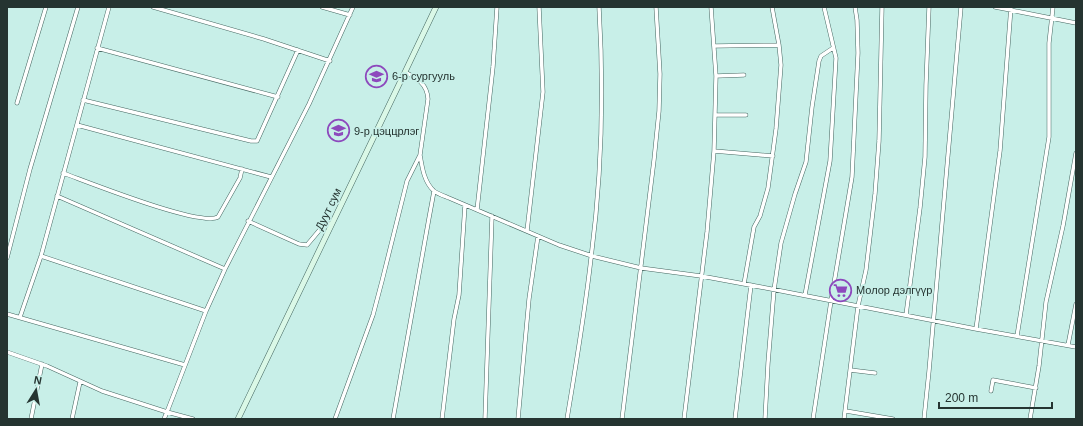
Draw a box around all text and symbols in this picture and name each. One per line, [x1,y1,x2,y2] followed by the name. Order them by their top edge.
[363,63,389,89] school or university icon: 6-р сургууль
[392,70,455,82] place label: 6-р сургууль
[326,118,352,144] school or university icon: 9-р цэццрлэг
[354,125,419,137] place label: 9-р цэццрлэг
[313,186,343,232] street label: Дуут сум
[828,277,854,303] supermarket icon: Молор дэлгүүр
[856,284,932,296] place label: Молор дэлгүүр
[16,370,56,410] north arrow
[33,374,43,387] text: N
[939,384,1052,410] scale bar
[945,391,978,405] text: 200 m

